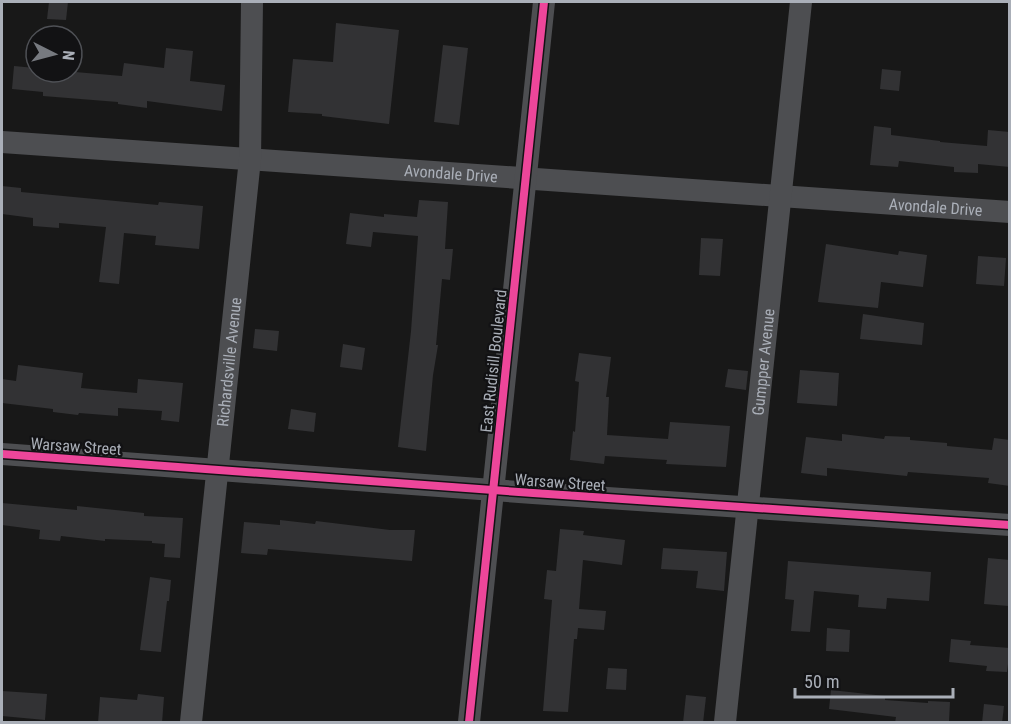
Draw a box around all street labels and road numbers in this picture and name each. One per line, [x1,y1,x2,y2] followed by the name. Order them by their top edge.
[403,161,498,186] street label: Avondale Drive
[888,195,983,220] street label: Avondale Drive
[477,289,510,434] street label: East Rudisill Boulevard
[213,296,245,428] street label: Richardsville Avenue
[748,308,779,416] street label: Gumpper Avenue
[30,434,122,459] street label: Warsaw Street
[514,470,606,495] street label: Warsaw Street

